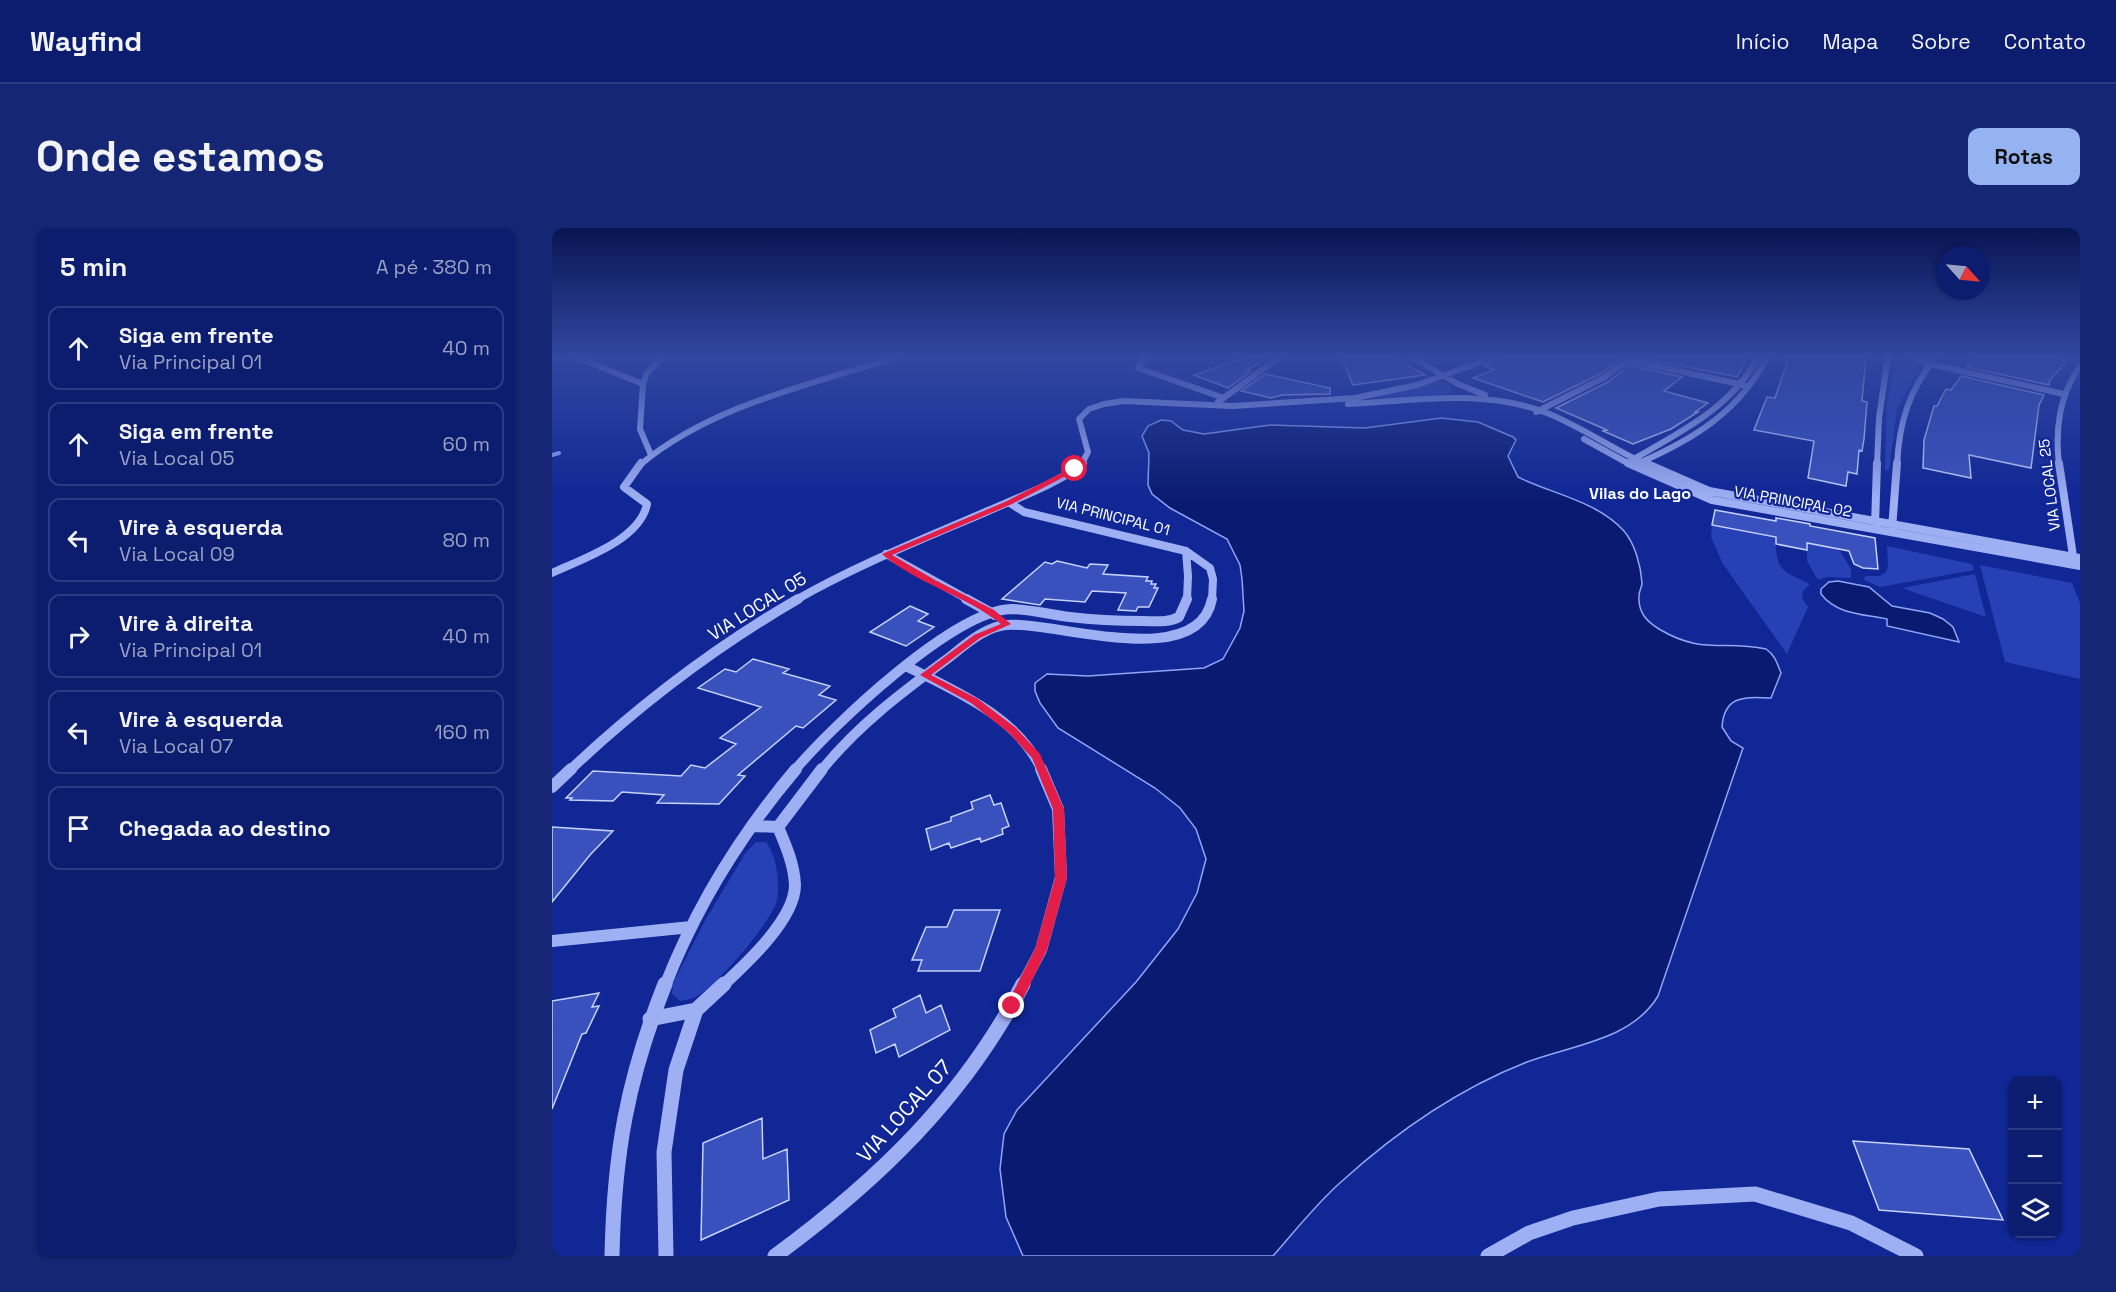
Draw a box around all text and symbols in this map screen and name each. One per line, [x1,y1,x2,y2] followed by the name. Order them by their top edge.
[30,23,142,59] text: Wayfind
[1736,28,1789,55] text: Início
[1822,28,1878,55] text: Mapa
[1911,28,1971,55] text: Sobre
[2004,28,2086,55] text: Contato
[1968,128,2080,185] button: Rotas
[36,130,325,183] text: Onde estamos
[1936,246,1990,300] north arrow
[60,250,127,284] text: 5 min
[376,254,492,280] text: A pé · 380 m
[119,321,274,349] text: Siga em frente
[62,332,95,365] icon: ahead
[442,335,490,361] text: 40 m
[119,349,262,375] text: Via Principal 01
[119,417,274,445] text: Siga em frente
[62,428,95,461] icon: ahead
[443,431,490,457] text: 60 m
[2034,438,2064,532] street label: VIA LOCAL 25
[119,445,234,471] text: Via Local 05
[1061,455,1087,481] route start
[1733,481,1853,521] street label: VIA PRINCIPAL 02
[1589,483,1691,504] district label: Vilas do Lago
[1054,493,1172,539] street label: VIA PRINCIPAL 01
[119,513,283,541] text: Vire à esquerda
[62,524,95,557] icon: left
[442,527,490,553] text: 80 m
[119,541,235,567] text: Via Local 09
[703,567,811,645] street label: VIA LOCAL 05
[119,609,253,637] text: Vire à direita
[62,620,95,653] icon: right
[442,623,490,649] text: 40 m
[119,637,262,663] text: Via Principal 01
[119,705,283,733] text: Vire à esquerda
[62,716,95,749] icon: left
[434,719,490,745] text: 160 m
[119,733,233,759] text: Via Local 07
[62,812,95,845] icon: arrive
[119,814,331,842] text: Chegada ao destino
[998,992,1024,1018] route end
[851,1054,957,1168] street label: VIA LOCAL 07
[2008,1076,2062,1238] map controls
[2008,1076,2062,1130] button: +
[2008,1130,2062,1184] button: −
[2008,1184,2062,1238] button: layers

